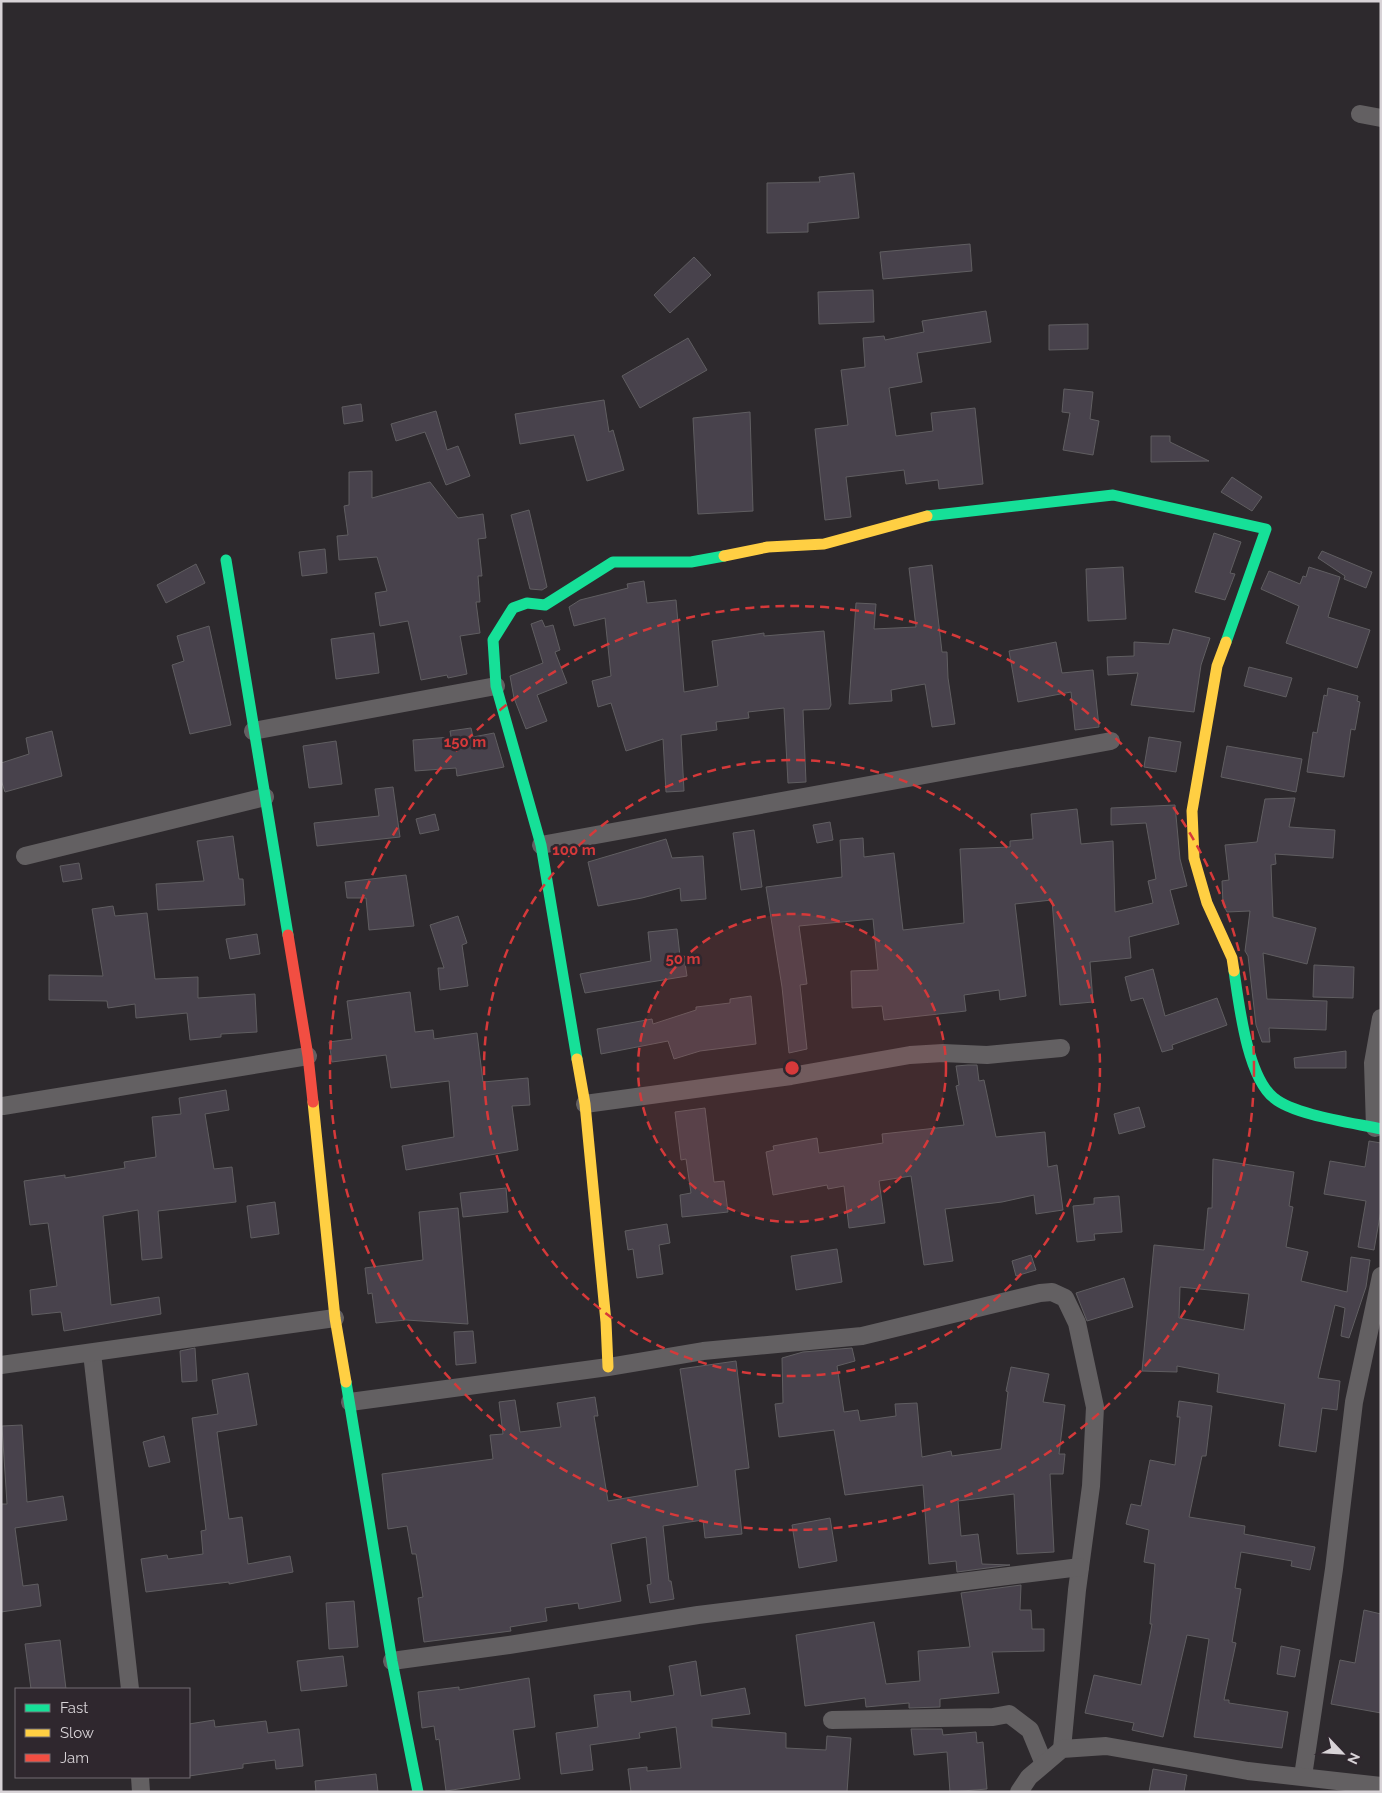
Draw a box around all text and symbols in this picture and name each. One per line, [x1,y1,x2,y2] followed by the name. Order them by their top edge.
[444,733,486,751] text: 150 m
[552,841,596,859] text: 100 m
[665,950,701,968] text: 50 m
[783,1059,801,1077] centre of rings
[15,1688,190,1778] legend
[60,1699,88,1717] text: Fast
[60,1724,94,1742] text: Slow
[1317,1728,1367,1778] north arrow
[60,1749,89,1767] text: Jam
[1344,1750,1363,1767] text: N

